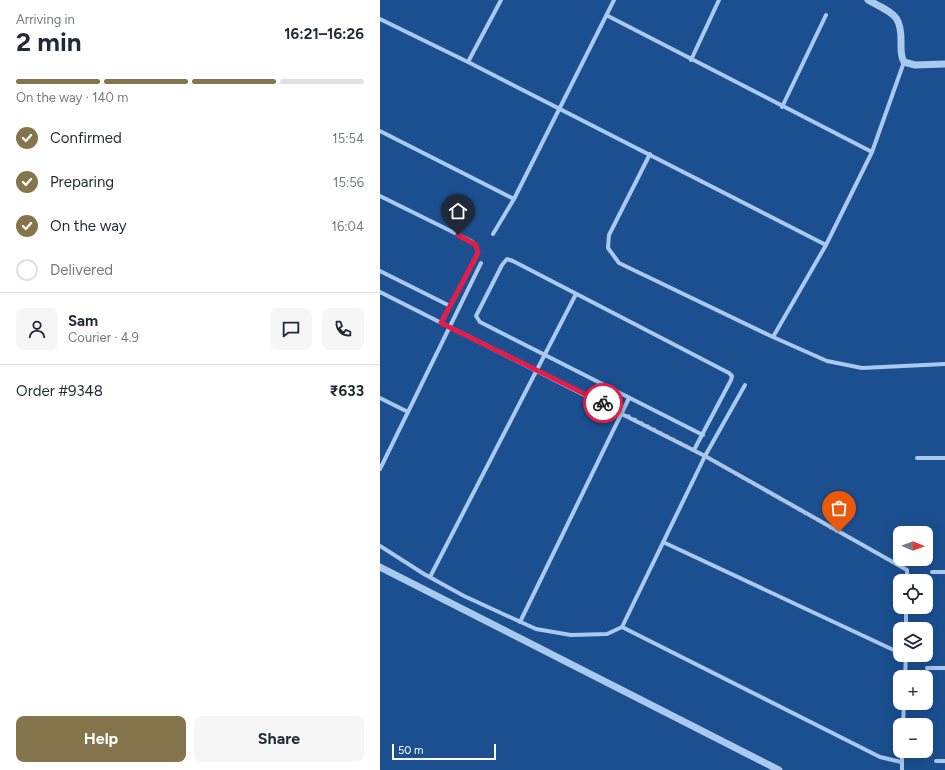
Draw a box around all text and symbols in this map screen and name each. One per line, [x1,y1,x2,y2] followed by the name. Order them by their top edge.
[16,12,75,27] text: Arriving in
[284,25,364,43] text: 16:21–16:26
[16,26,82,58] text: 2 min
[16,90,128,105] text: On the way · 140 m
[16,127,38,149] icon: check
[50,129,122,147] text: Confirmed
[332,131,364,146] text: 15:54
[16,171,38,193] icon: check
[50,173,114,191] text: Preparing
[333,175,364,190] text: 15:56
[441,194,475,235] pin
[447,200,469,222] icon: home
[16,215,38,237] icon: check
[50,217,127,235] text: On the way
[332,219,364,234] text: 16:04
[50,261,113,279] text: Delivered
[16,308,58,350] button: person
[270,308,312,350] button: chat
[322,308,364,350] button: phone
[68,312,98,330] text: Sam
[68,330,139,345] text: Courier · 4.9
[16,382,103,400] text: Order #9348
[330,382,364,400] text: ₹633
[583,383,623,423] courier
[592,392,614,414] icon: bike
[822,491,856,532] pin
[828,497,850,519] icon: bag
[893,526,933,566] north arrow
[893,526,933,758] map controls
[893,574,933,614] button: locate
[893,622,933,662] button: layers
[893,670,933,710] button: +
[16,716,186,762] button: Help
[194,716,364,762] button: Share
[893,718,933,758] button: −
[392,742,496,761] scale bar
[398,744,423,757] text: 50 m

